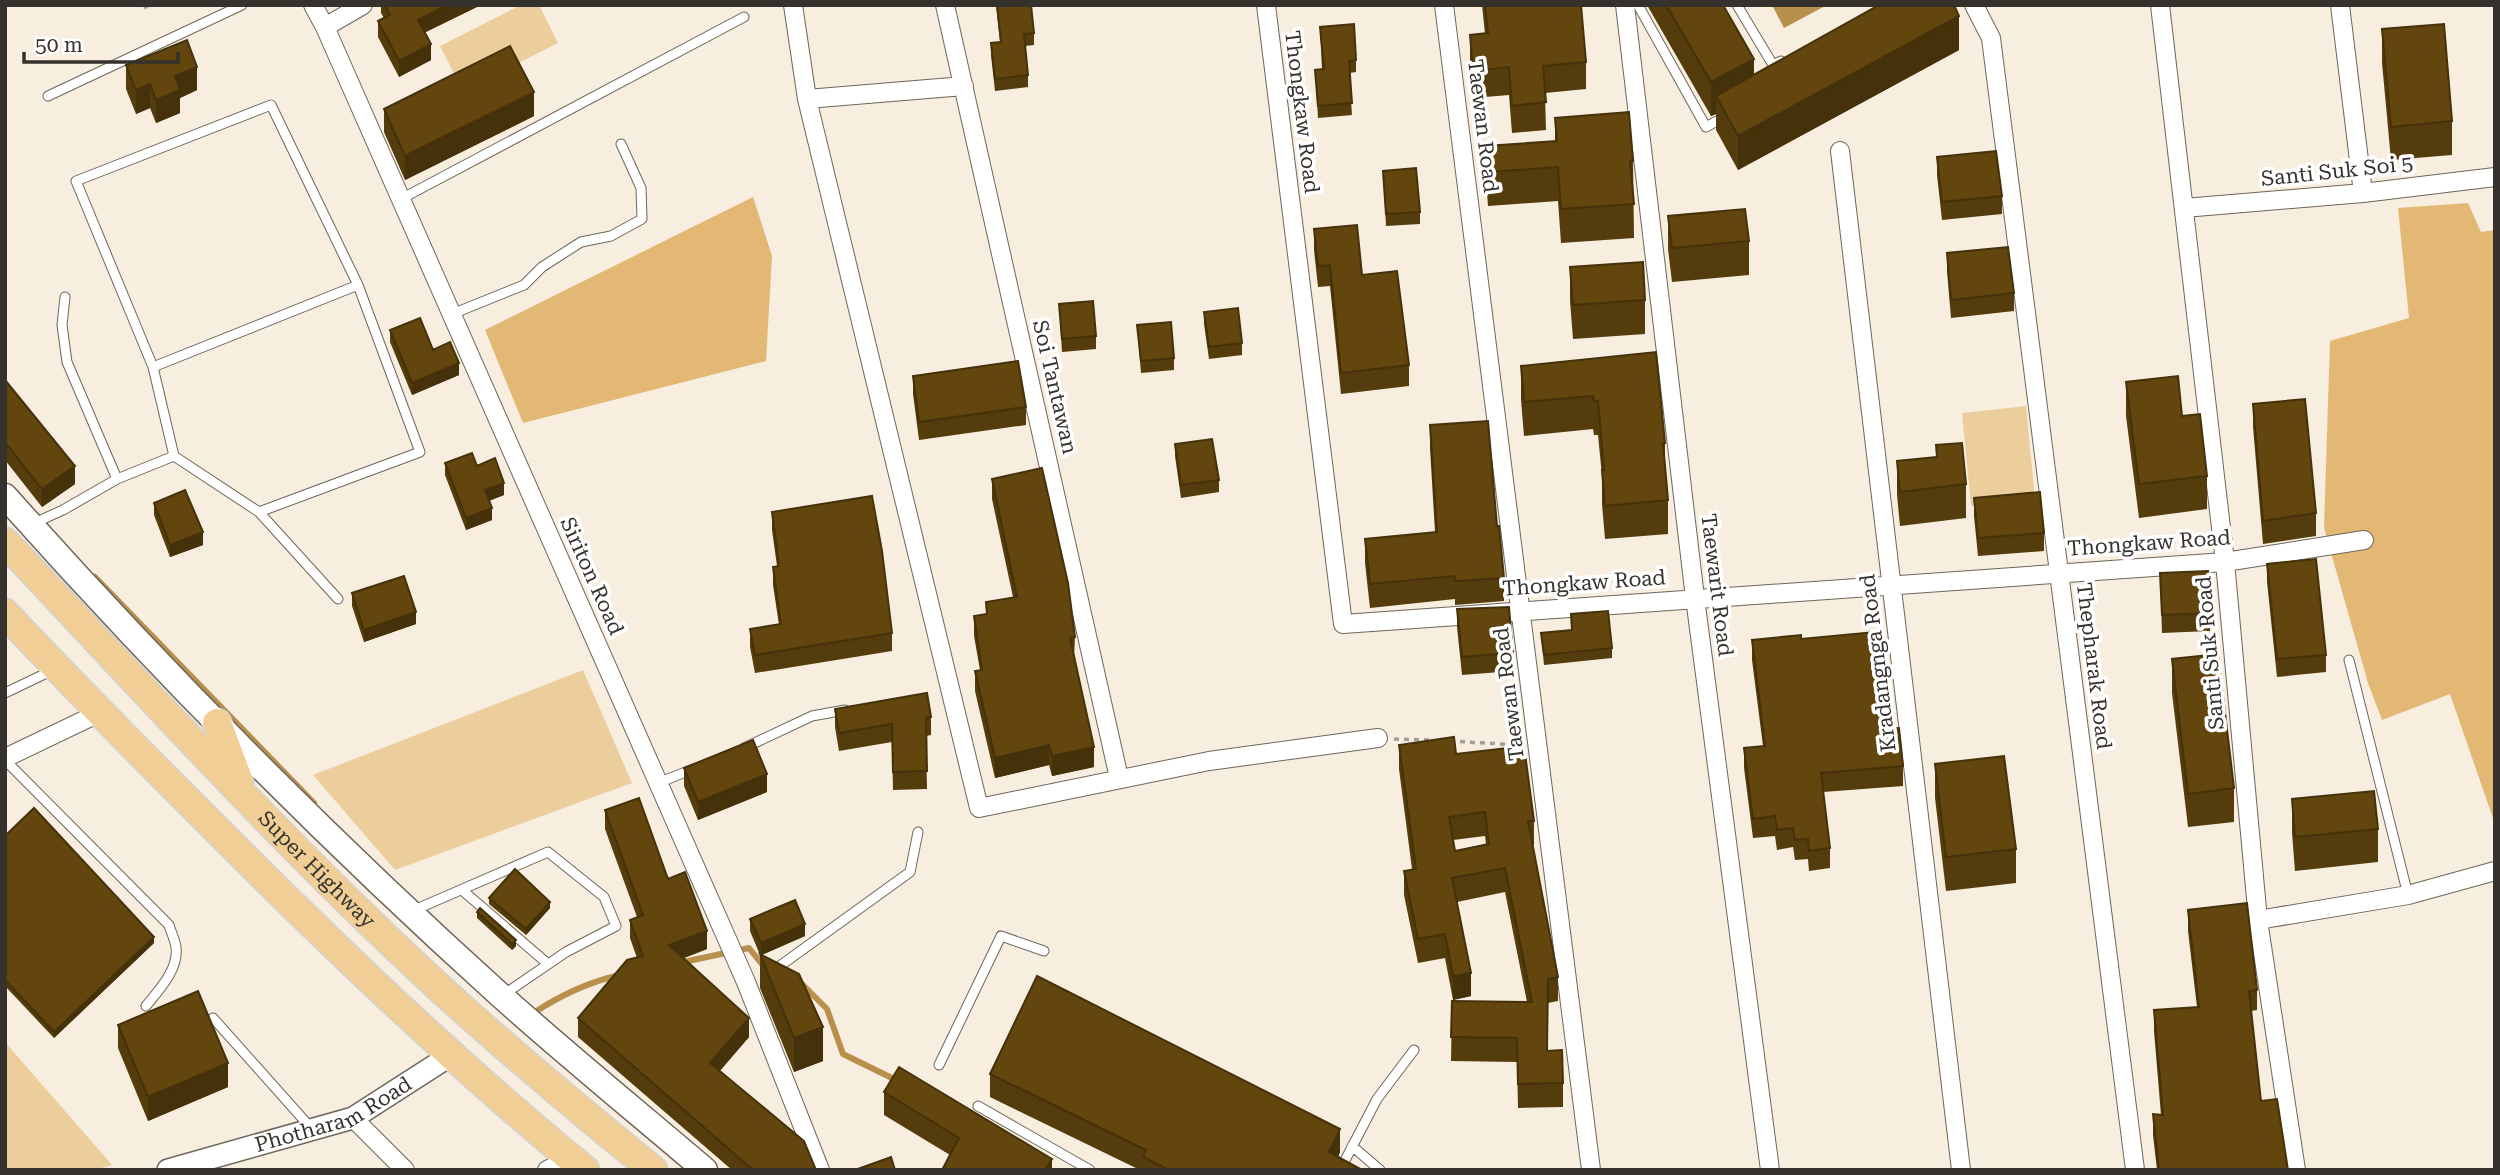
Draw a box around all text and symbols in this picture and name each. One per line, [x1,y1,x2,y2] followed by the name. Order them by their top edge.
[24,21,178,65] scale bar
[1280,29,1324,195] street label: Thongkaw Road
[35,33,83,57] text: 50 m
[1463,58,1503,195] street label: Taewan Road
[2260,151,2414,191] street label: Santi Suk Soi 5
[1028,318,1082,457] street label: Soi Tantawan
[1696,512,1738,658] street label: Taewarit Road
[555,514,629,639] street label: Siriton Road
[2066,525,2232,561] street label: Thongkaw Road
[1501,565,1667,601] street label: Thongkaw Road
[1855,572,1901,753] street label: Kradangnga Road
[2191,575,2229,731] street label: Santi Suk Road
[2072,581,2116,751] street label: Thepharak Road
[1489,625,1529,762] street label: Taewan Road
[253,806,380,933] street label: Super Highway
[252,1071,416,1157] street label: Photharam Road

